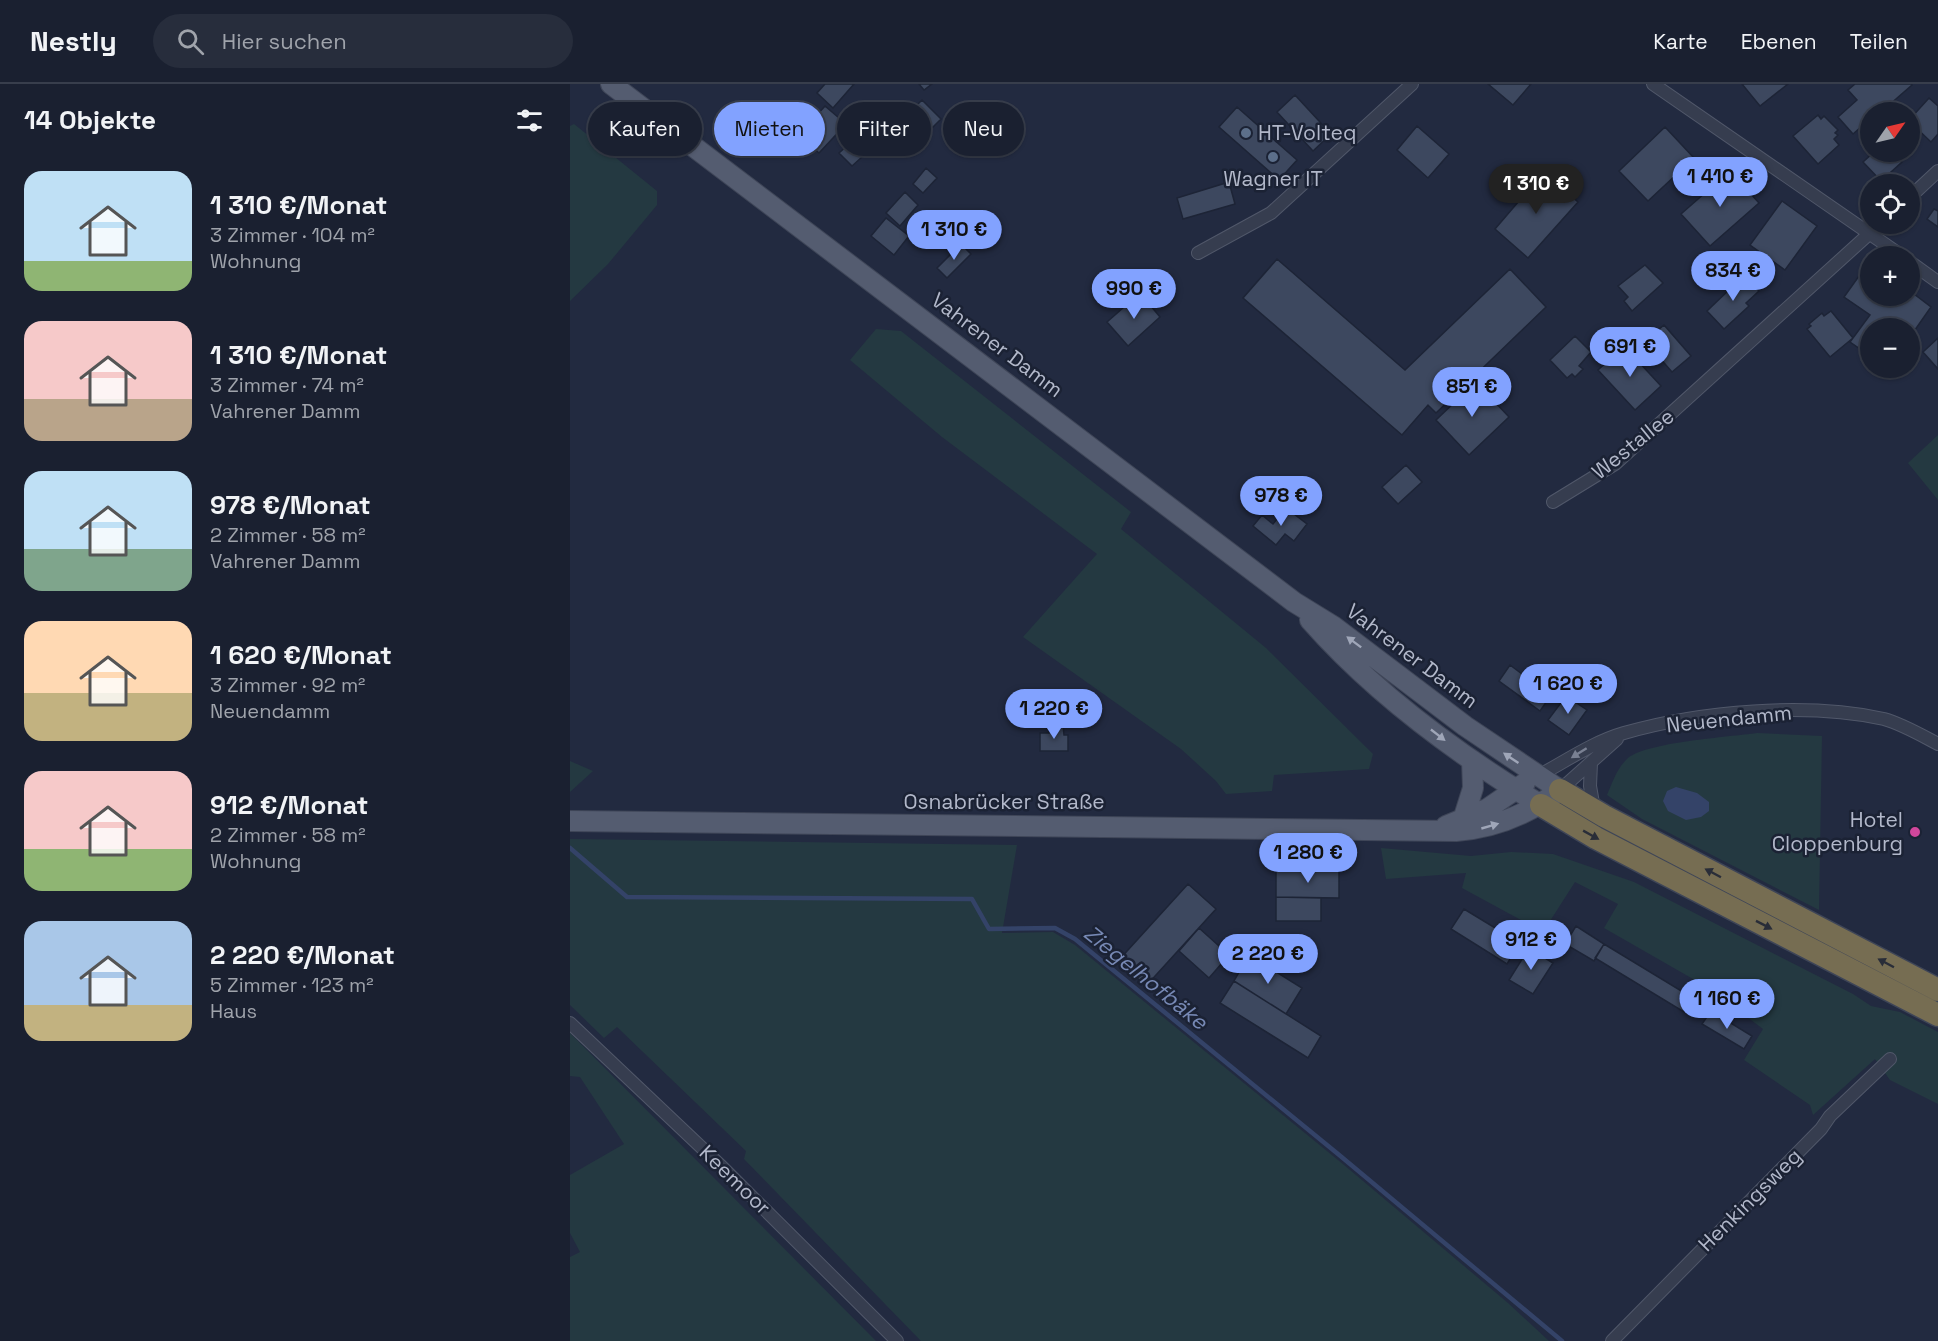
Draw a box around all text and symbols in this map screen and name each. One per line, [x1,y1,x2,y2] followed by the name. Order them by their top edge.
[153,14,573,68] search box
[30,23,117,59] text: Nestly
[174,25,207,58] icon: search
[222,27,347,55] text: Hier suchen
[1653,28,1708,55] text: Karte
[1741,28,1817,55] text: Ebenen
[1850,28,1908,55] text: Teilen
[588,102,702,156] chip: Kaufen
[714,102,825,156] chip: Mieten
[837,102,931,156] chip: Filter
[943,102,1024,156] chip: Neu
[1860,102,1920,162] north arrow
[1860,102,1920,378] map controls
[24,103,156,137] text: 14 Objekte
[513,104,546,137] icon: filters
[1258,119,1356,146] place label: HT-Volteq
[1239,126,1253,140] marker: HT-Volteq
[1266,150,1280,164] marker: Wagner IT
[1665,157,1775,208] pin: 1 410 €
[1687,163,1753,189] text: 1 410 €
[1481,164,1591,215] pin: 1 310 €
[1223,165,1323,192] place label: Wagner IT
[1503,170,1569,196] text: 1 310 €
[1860,174,1920,234] button: locate
[210,188,387,222] text: 1 310 €/Monat
[72,195,144,267] icon: home
[899,210,1009,261] pin: 1 310 €
[921,216,987,242] text: 1 310 €
[210,222,375,248] text: 3 Zimmer · 104 m²
[1860,246,1920,306] button: +
[210,248,301,274] text: Wohnung
[1691,251,1775,302] pin: 834 €
[1705,257,1761,283] text: 834 €
[1092,269,1176,320] pin: 990 €
[1106,275,1162,301] text: 990 €
[926,286,1068,403] street label: Vahrener Damm
[1860,318,1920,378] button: −
[1588,327,1672,378] pin: 691 €
[1604,333,1656,359] text: 691 €
[210,338,387,372] text: 1 310 €/Monat
[72,345,144,417] icon: home
[1430,367,1514,418] pin: 851 €
[210,372,364,398] text: 3 Zimmer · 74 m²
[1446,373,1498,399] text: 851 €
[210,398,360,424] text: Vahrener Damm
[1586,402,1679,485] street label: Westallee
[1239,476,1323,527] pin: 978 €
[1254,482,1308,508] text: 978 €
[210,488,371,522] text: 978 €/Monat
[72,495,144,567] icon: home
[210,522,366,548] text: 2 Zimmer · 58 m²
[210,548,360,574] text: Vahrener Damm
[1341,597,1483,714] street label: Vahrener Damm
[1347,637,1362,649] one-way arrow
[210,638,392,672] text: 1 620 €/Monat
[72,645,144,717] icon: home
[1513,664,1623,715] pin: 1 620 €
[1533,670,1603,696] text: 1 620 €
[210,672,365,698] text: 3 Zimmer · 92 m²
[999,689,1109,740] pin: 1 220 €
[1019,695,1089,721] text: 1 220 €
[210,698,330,724] text: Neuendamm
[1665,698,1793,739] street label: Neuendamm
[1431,729,1446,741] one-way arrow
[1571,747,1588,758] one-way arrow
[1504,752,1520,764] one-way arrow
[210,788,368,822] text: 912 €/Monat
[903,788,1105,815] street label: Osnabrücker Straße
[72,795,144,867] icon: home
[1772,806,1903,857] place label: Hotel Cloppenburg
[1481,821,1499,830] one-way arrow
[210,822,366,848] text: 2 Zimmer · 58 m²
[1908,825,1922,839] marker: Hotel Cloppenburg
[1583,830,1600,840] one-way arrow
[1253,833,1363,884] pin: 1 280 €
[1273,839,1343,865] text: 1 280 €
[210,848,301,874] text: Wohnung
[1705,868,1722,878] one-way arrow
[1078,919,1214,1036] water label: Ziegelhofbäke
[1489,920,1573,971] pin: 912 €
[1756,920,1773,930] one-way arrow
[1505,926,1557,952] text: 912 €
[1213,934,1323,985] pin: 2 220 €
[210,938,395,972] text: 2 220 €/Monat
[1232,940,1304,966] text: 2 220 €
[72,945,144,1017] icon: home
[1877,958,1894,968] one-way arrow
[210,972,373,998] text: 5 Zimmer · 123 m²
[1672,979,1782,1030] pin: 1 160 €
[1693,985,1761,1011] text: 1 160 €
[210,998,257,1024] text: Haus
[694,1139,777,1220] street label: Keemoor
[1692,1142,1807,1257] street label: Henkingsweg

